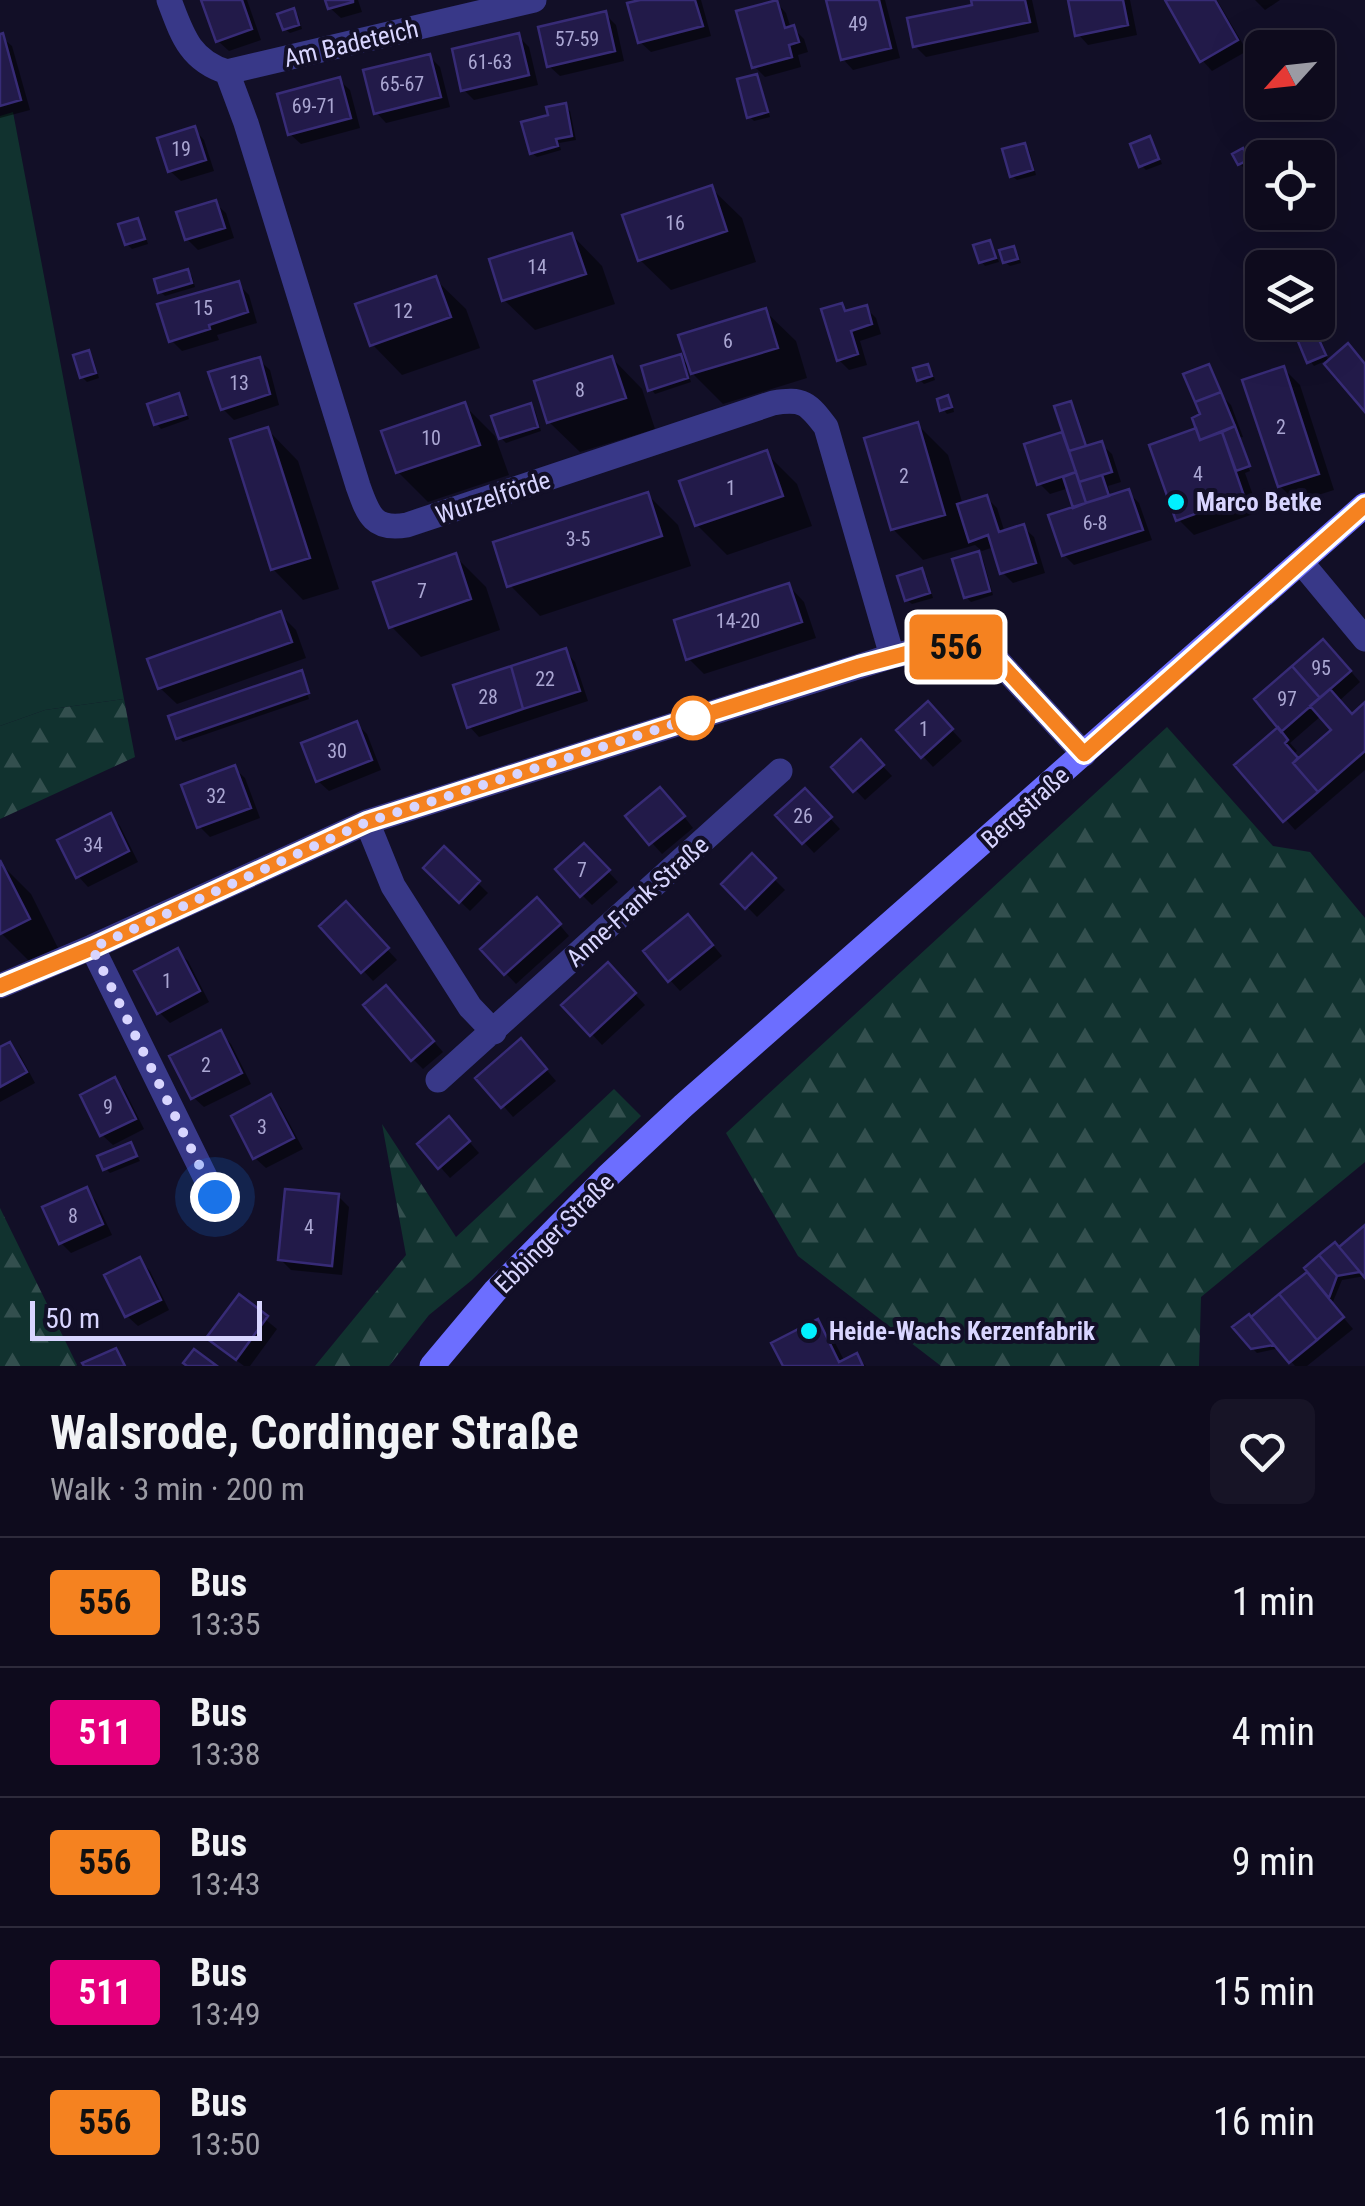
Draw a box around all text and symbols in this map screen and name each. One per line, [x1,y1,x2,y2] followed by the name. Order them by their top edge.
[848,12,868,36] house number: 49
[281,14,421,73] street label: Am Badeteich
[555,27,599,51] house number: 57-59
[1245,30,1335,120] north arrow
[1245,30,1335,340] map controls
[468,50,512,74] house number: 61-63
[380,72,424,96] house number: 65-67
[292,94,336,118] house number: 69-71
[171,137,191,161] house number: 19
[1245,140,1335,230] button: locate
[665,211,685,235] house number: 16
[1245,250,1335,340] button: layers
[527,255,547,279] house number: 14
[193,296,213,320] house number: 15
[393,299,413,323] house number: 12
[723,329,733,353] house number: 6
[229,371,249,395] house number: 13
[575,378,585,402] house number: 8
[1276,415,1286,439] house number: 2
[421,426,441,450] house number: 10
[1193,462,1203,486] house number: 4
[899,464,909,488] house number: 2
[432,465,554,530] street label: Wurzelförde
[726,476,736,500] house number: 1
[1196,488,1322,517] place label: Marco Betke
[1165,491,1187,513] marker: Marco Betke
[1083,511,1107,535] house number: 6-8
[566,527,590,551] house number: 3-5
[417,579,427,603] house number: 7
[716,609,760,633] house number: 14-20
[898,614,1014,680] line badge: 556
[929,627,983,668] text: 556
[1311,656,1331,680] house number: 95
[535,667,555,691] house number: 22
[478,685,498,709] house number: 28
[1277,687,1297,711] house number: 97
[672,697,714,739] unlabelled marker
[919,717,929,741] house number: 1
[327,739,347,763] house number: 30
[976,761,1075,854] street label: Bergstraße
[206,784,226,808] house number: 32
[793,804,813,828] house number: 26
[560,830,714,973] street label: Anne-Frank-Straße
[83,833,103,857] house number: 34
[577,858,587,882] house number: 7
[162,969,172,993] house number: 1
[201,1053,211,1077] house number: 2
[103,1095,113,1119] house number: 9
[257,1115,267,1139] house number: 3
[489,1168,620,1299] street label: Ebbinger Straße
[190,1172,240,1222] your location
[68,1204,78,1228] house number: 8
[304,1215,314,1239] house number: 4
[30,1296,262,1340] scale bar
[45,1302,100,1335] text: 50 m
[829,1317,1095,1346] place label: Heide-Wachs Kerzenfabrik
[798,1320,820,1342] marker: Heide-Wachs Kerzenfabrik
[1210,1399,1315,1504] button: heart
[50,1404,579,1461] text: Walsrode, Cordinger Straße
[50,1470,305,1508] text: Walk · 3 min · 200 m
[190,1561,247,1605] text: Bus
[1232,1580,1315,1624] text: 1 min
[78,1582,132,1623] text: 556
[190,1605,261,1643] text: 13:35
[190,1691,247,1735] text: Bus
[1232,1710,1315,1754] text: 4 min
[78,1712,132,1753] text: 511
[190,1735,261,1773] text: 13:38
[190,1821,247,1865] text: Bus
[1232,1840,1315,1884] text: 9 min
[78,1842,132,1883] text: 556
[190,1865,261,1903] text: 13:43
[190,1951,247,1995] text: Bus
[1213,1970,1315,2014] text: 15 min
[78,1972,132,2013] text: 511
[190,1995,261,2033] text: 13:49
[190,2081,247,2125] text: Bus
[1213,2100,1315,2144] text: 16 min
[78,2102,132,2143] text: 556
[190,2125,261,2163] text: 13:50

